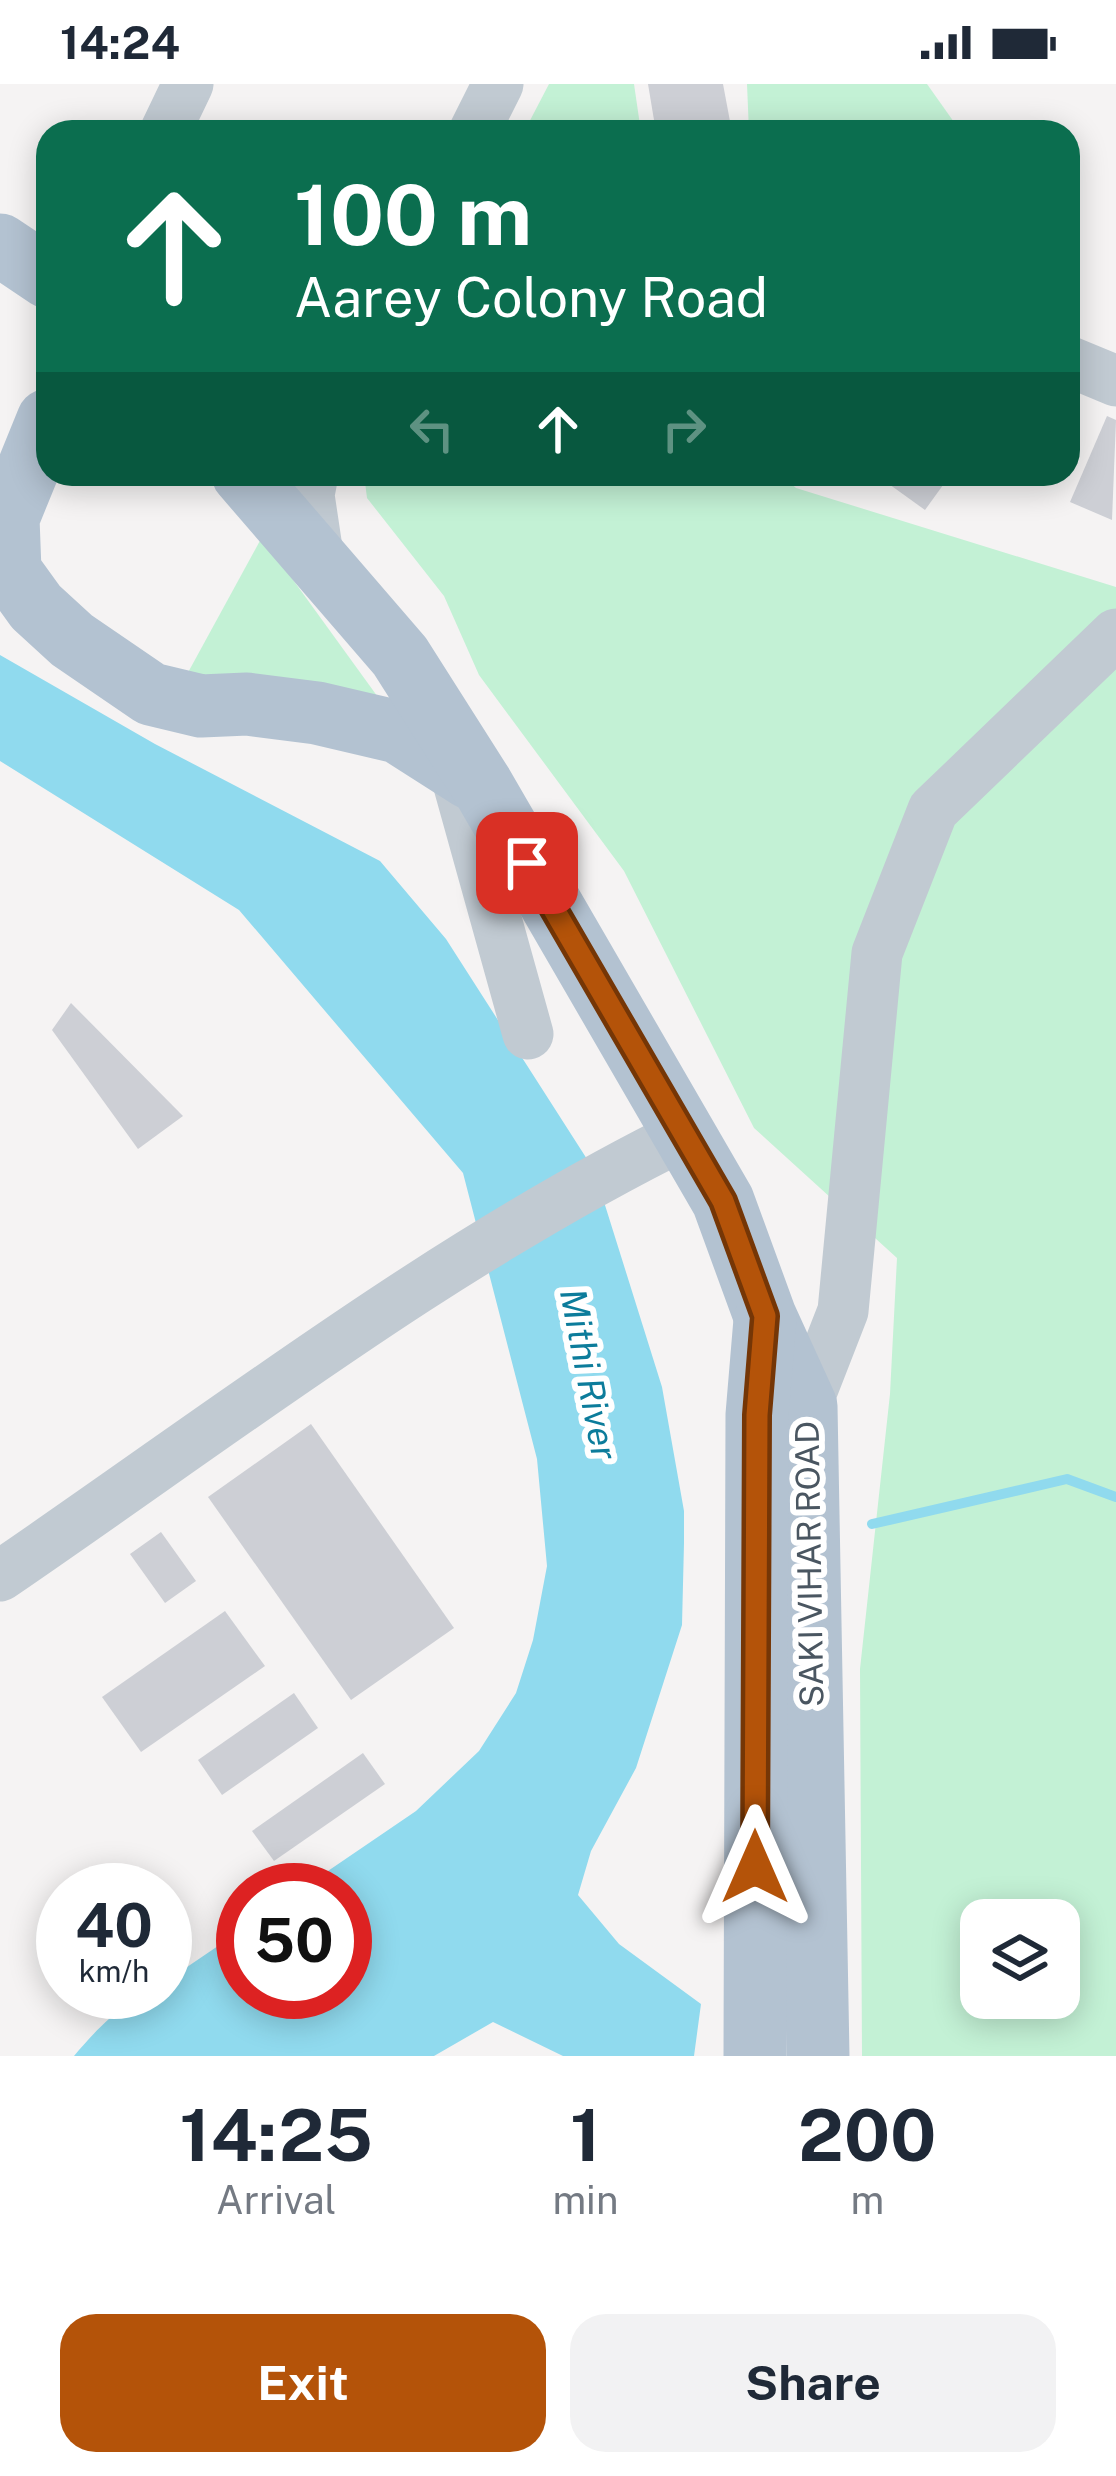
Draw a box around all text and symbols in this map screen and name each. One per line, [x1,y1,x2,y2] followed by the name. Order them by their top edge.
[60,16,180,69] text: 14:24
[294,165,532,264] text: 100 m
[96,168,252,324] icon: ahead
[294,266,768,329] text: Aarey Colony Road
[399,396,465,462] icon: left
[525,396,591,462] icon: ahead
[651,396,717,462] icon: right
[476,812,578,914] pin
[494,830,560,896] icon: arrive
[552,1285,626,1463] water label: Mithi River
[788,1421,830,1707] street label: SAKI VIHAR ROAD
[692,1804,818,1930] position arrow
[216,1863,372,2019] speed limit sign: 50
[75,1890,153,1961] text: 40
[960,1899,1080,2019] map controls
[960,1899,1080,2019] button: layers
[79,1953,149,1989] text: km/h
[180,2093,373,2177] text: 14:25
[570,2093,601,2177] text: 1
[798,2093,936,2177] text: 200
[216,2177,336,2223] text: Arrival
[552,2177,619,2223] text: min
[850,2177,884,2223] text: m
[60,2314,546,2452] button: Exit
[570,2314,1056,2452] button: Share

